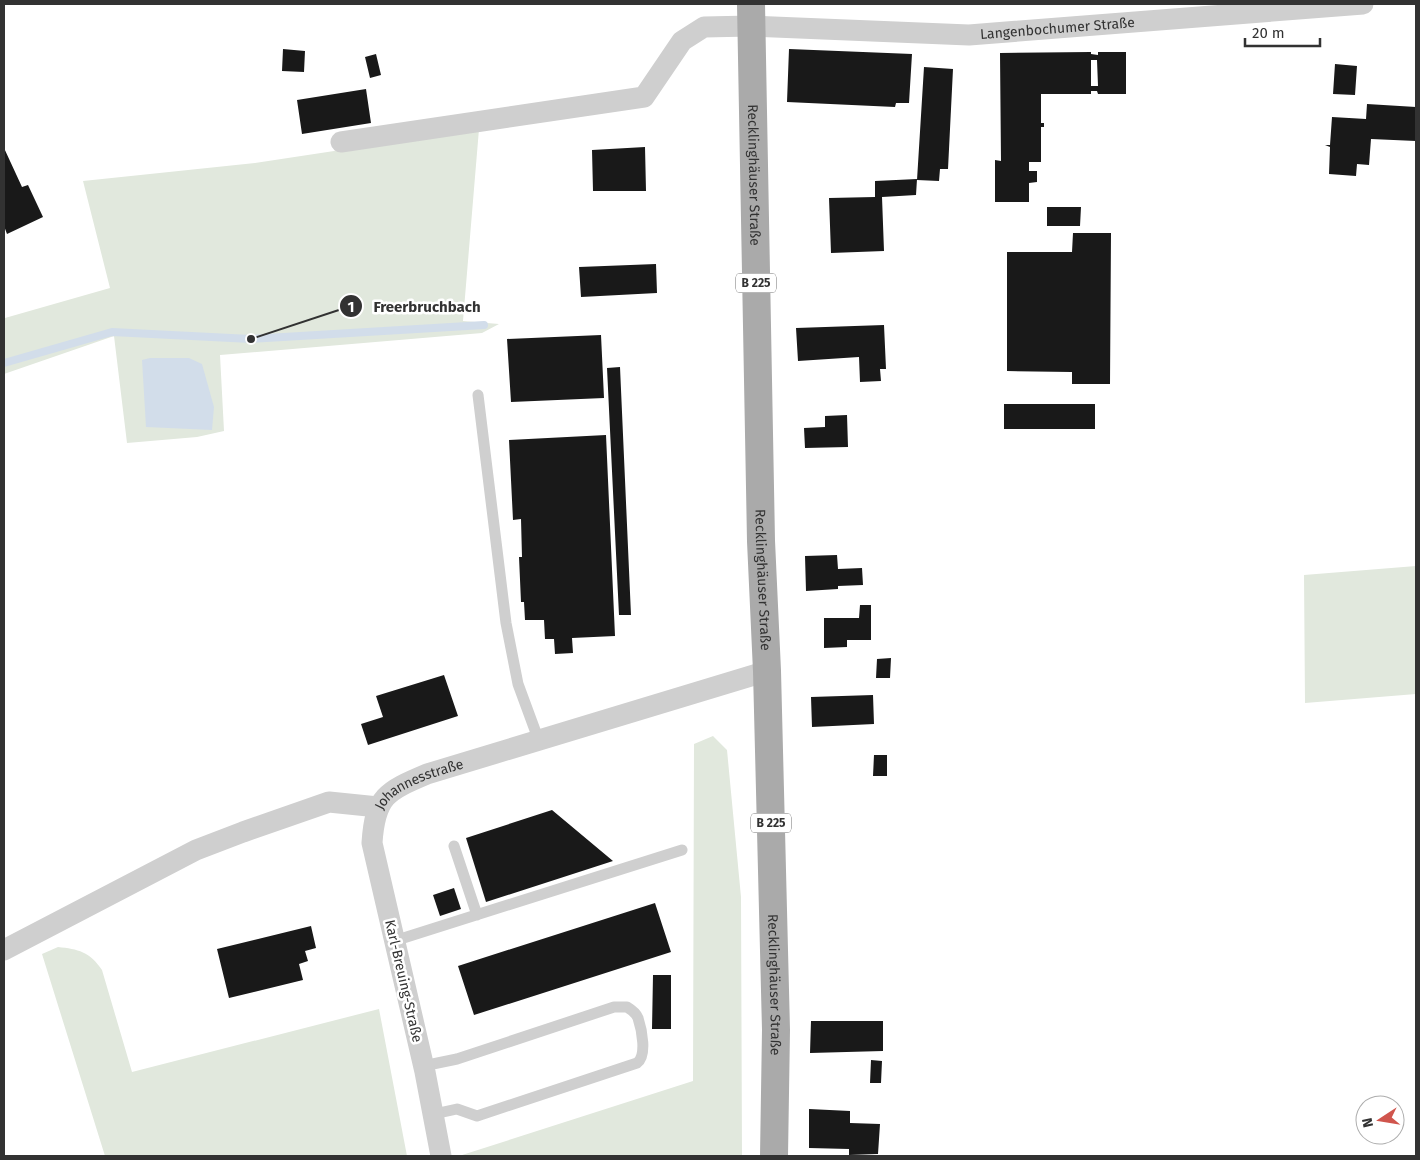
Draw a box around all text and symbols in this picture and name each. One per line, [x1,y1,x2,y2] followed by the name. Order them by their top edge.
[979,14,1136,43] street label: Langenbochumer Straße
[1245,15,1320,47] scale bar
[1252,24,1285,42] text: 20 m
[744,104,764,246] street label: Recklinghäuser Straße
[736,274,776,292] road number: B 225
[338,291,490,321] callout: Freerbruchbach
[348,298,354,316] text: 1
[373,298,481,316] text: Freerbruchbach
[751,509,774,651] street label: Recklinghäuser Straße
[371,755,465,813] street label: Johannesstraße
[751,814,791,832] road number: B 225
[764,914,784,1056] street label: Recklinghäuser Straße
[381,918,426,1044] street label: Karl-Breuing-Straße
[1355,1095,1405,1145] north arrow
[1358,1116,1377,1129] text: N

